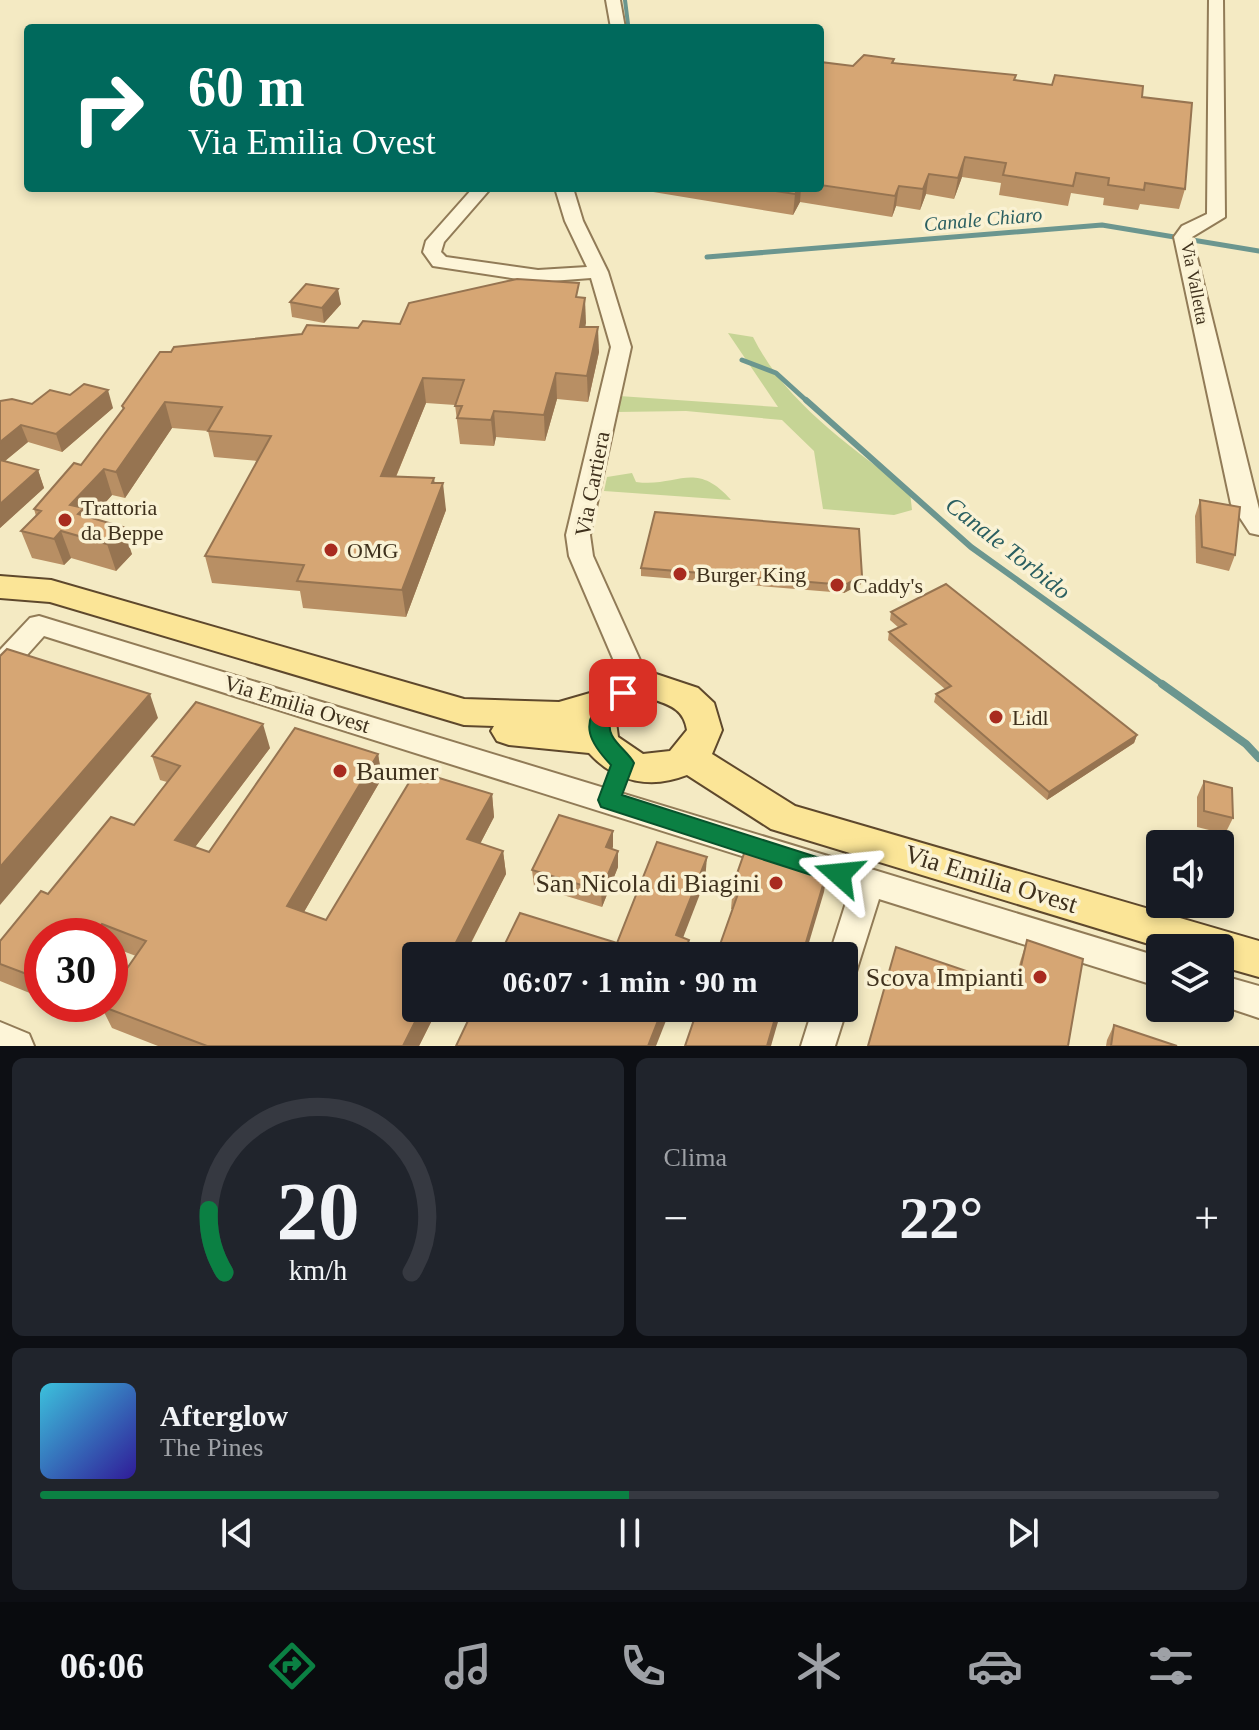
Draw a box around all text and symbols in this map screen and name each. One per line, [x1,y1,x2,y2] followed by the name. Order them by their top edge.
[56,56,160,160] icon: right
[188,56,305,118] text: 60 m
[188,122,436,162] text: Via Emilia Ovest
[923,203,1043,235] water label: Canale Chiaro
[1177,240,1213,326] street label: Via Valletta
[570,429,615,539] street label: Via Cartiera
[941,491,1075,605] water label: Canale Torbido
[81,495,163,545] place label: Trattoria da Beppe
[56,511,74,529] marker: Trattoria da Beppe
[347,538,398,563] place label: OMG
[322,541,340,559] marker: OMG
[696,562,806,587] place label: Burger King
[671,565,689,583] marker: Burger King
[853,573,923,598] place label: Caddy's
[828,576,846,594] marker: Caddy's
[589,659,657,727] pin
[221,670,373,738] street label: Via Emilia Ovest
[601,671,645,715] icon: arrive
[1012,705,1049,730] place label: Lidl
[987,708,1005,726] marker: Lidl
[356,757,439,786] place label: Baumer
[331,762,349,780] marker: Baumer
[1146,830,1234,1022] map controls
[1146,830,1234,918] button: sound
[797,832,881,916] position arrow
[901,839,1082,919] street label: Via Emilia Ovest
[535,869,760,898] place label: San Nicola di Biagini
[767,874,785,892] marker: San Nicola di Biagini
[24,918,128,1022] speed limit sign: 30
[1146,934,1234,1022] button: layers
[866,963,1024,992] place label: Scova Impianti
[503,965,758,998] text: 06:07 · 1 min · 90 m
[1031,968,1049,986] marker: Scova Impianti
[664,1143,727,1172] text: Clima
[276,1165,359,1257] text: 20
[899,1185,983,1251] text: 22°
[664,1194,688,1243] text: −
[1194,1194,1219,1243] text: +
[288,1255,347,1286] text: km/h
[160,1399,288,1432] text: Afterglow
[160,1433,263,1462] text: The Pines
[215,1511,259,1555] icon: previous
[608,1511,652,1555] icon: pause
[1001,1511,1045,1555] icon: next
[264,1638,320,1694] icon: directions
[440,1638,496,1694] icon: music
[615,1638,671,1694] icon: phone
[791,1638,847,1694] icon: climate
[967,1638,1023,1694] icon: car
[1143,1638,1199,1694] icon: filters
[60,1646,144,1686] text: 06:06

